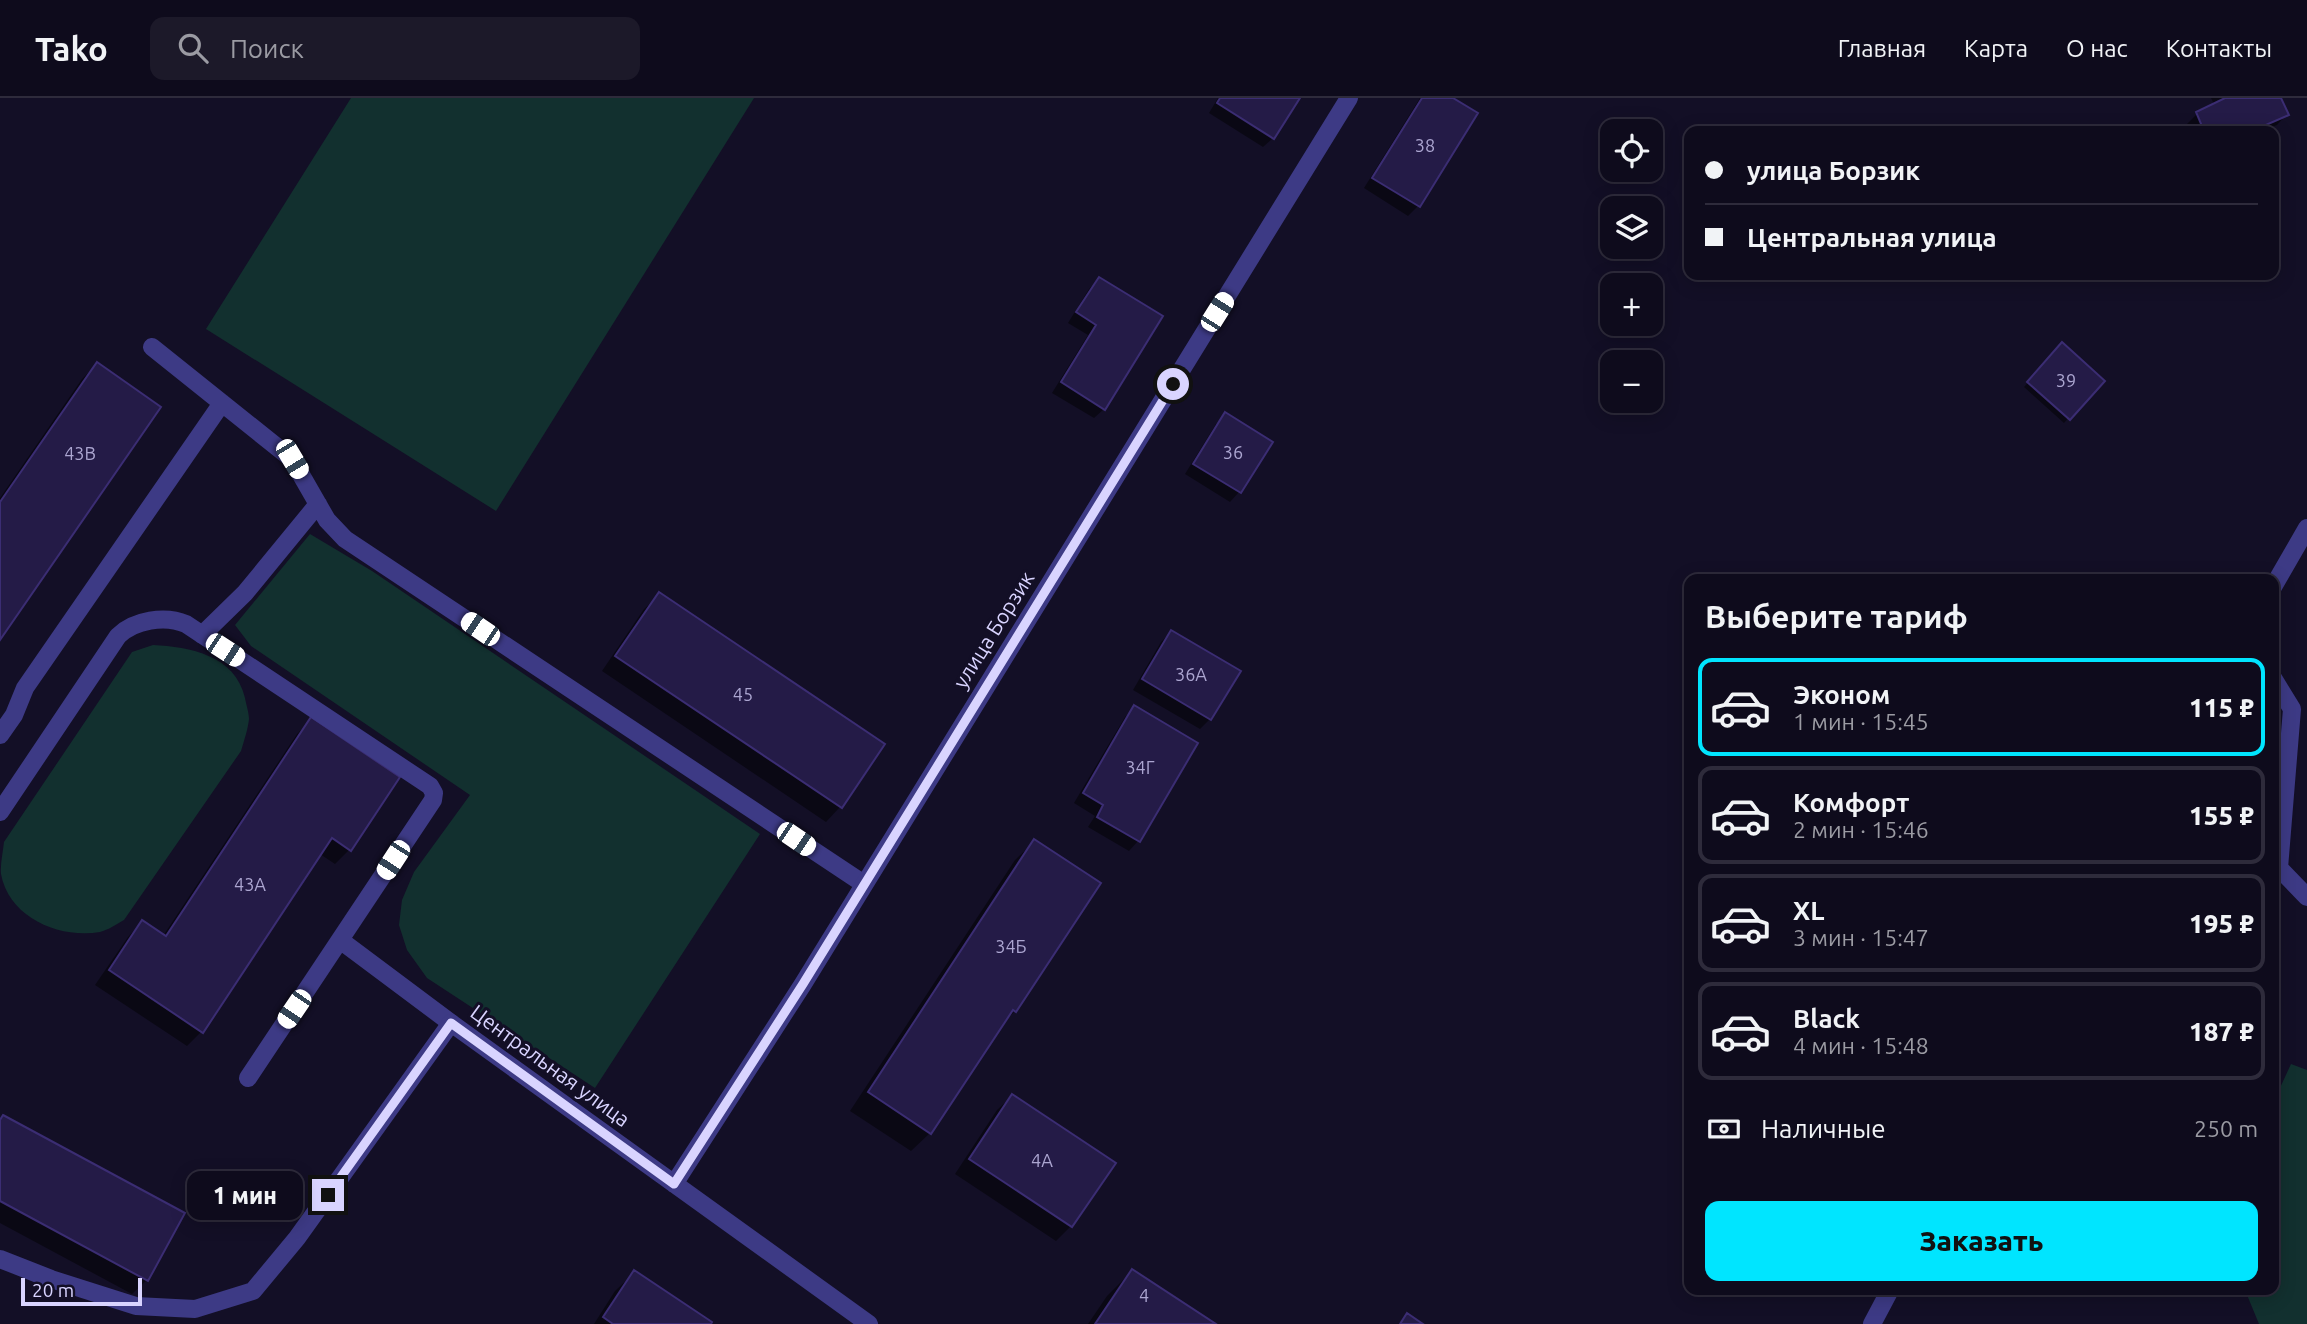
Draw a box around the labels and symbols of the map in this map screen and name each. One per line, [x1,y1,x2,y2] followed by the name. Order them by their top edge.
[1415,135,1435,155] house number: 38
[1197,289,1238,335] car
[1157,368,1189,400] route start
[2056,370,2076,390] house number: 39
[273,436,312,482] car
[1223,442,1243,462] house number: 36
[64,443,96,463] house number: 43В
[948,567,1039,692] street label: улица Борзик
[457,609,504,649] car
[202,630,249,670] car
[1175,664,1207,684] house number: 36А
[733,684,753,704] house number: 45
[1125,757,1155,777] house number: 34Г
[773,819,820,859] car
[373,837,414,883] car
[234,874,266,894] house number: 43А
[995,936,1027,956] house number: 34Б
[274,986,315,1032] car
[466,999,635,1131] street label: Центральная улица
[1031,1150,1053,1170] house number: 4А
[188,1170,304,1220] callout: 1 мин
[312,1179,344,1211] route end
[21,1275,142,1307] scale bar
[1139,1285,1149,1305] house number: 4

